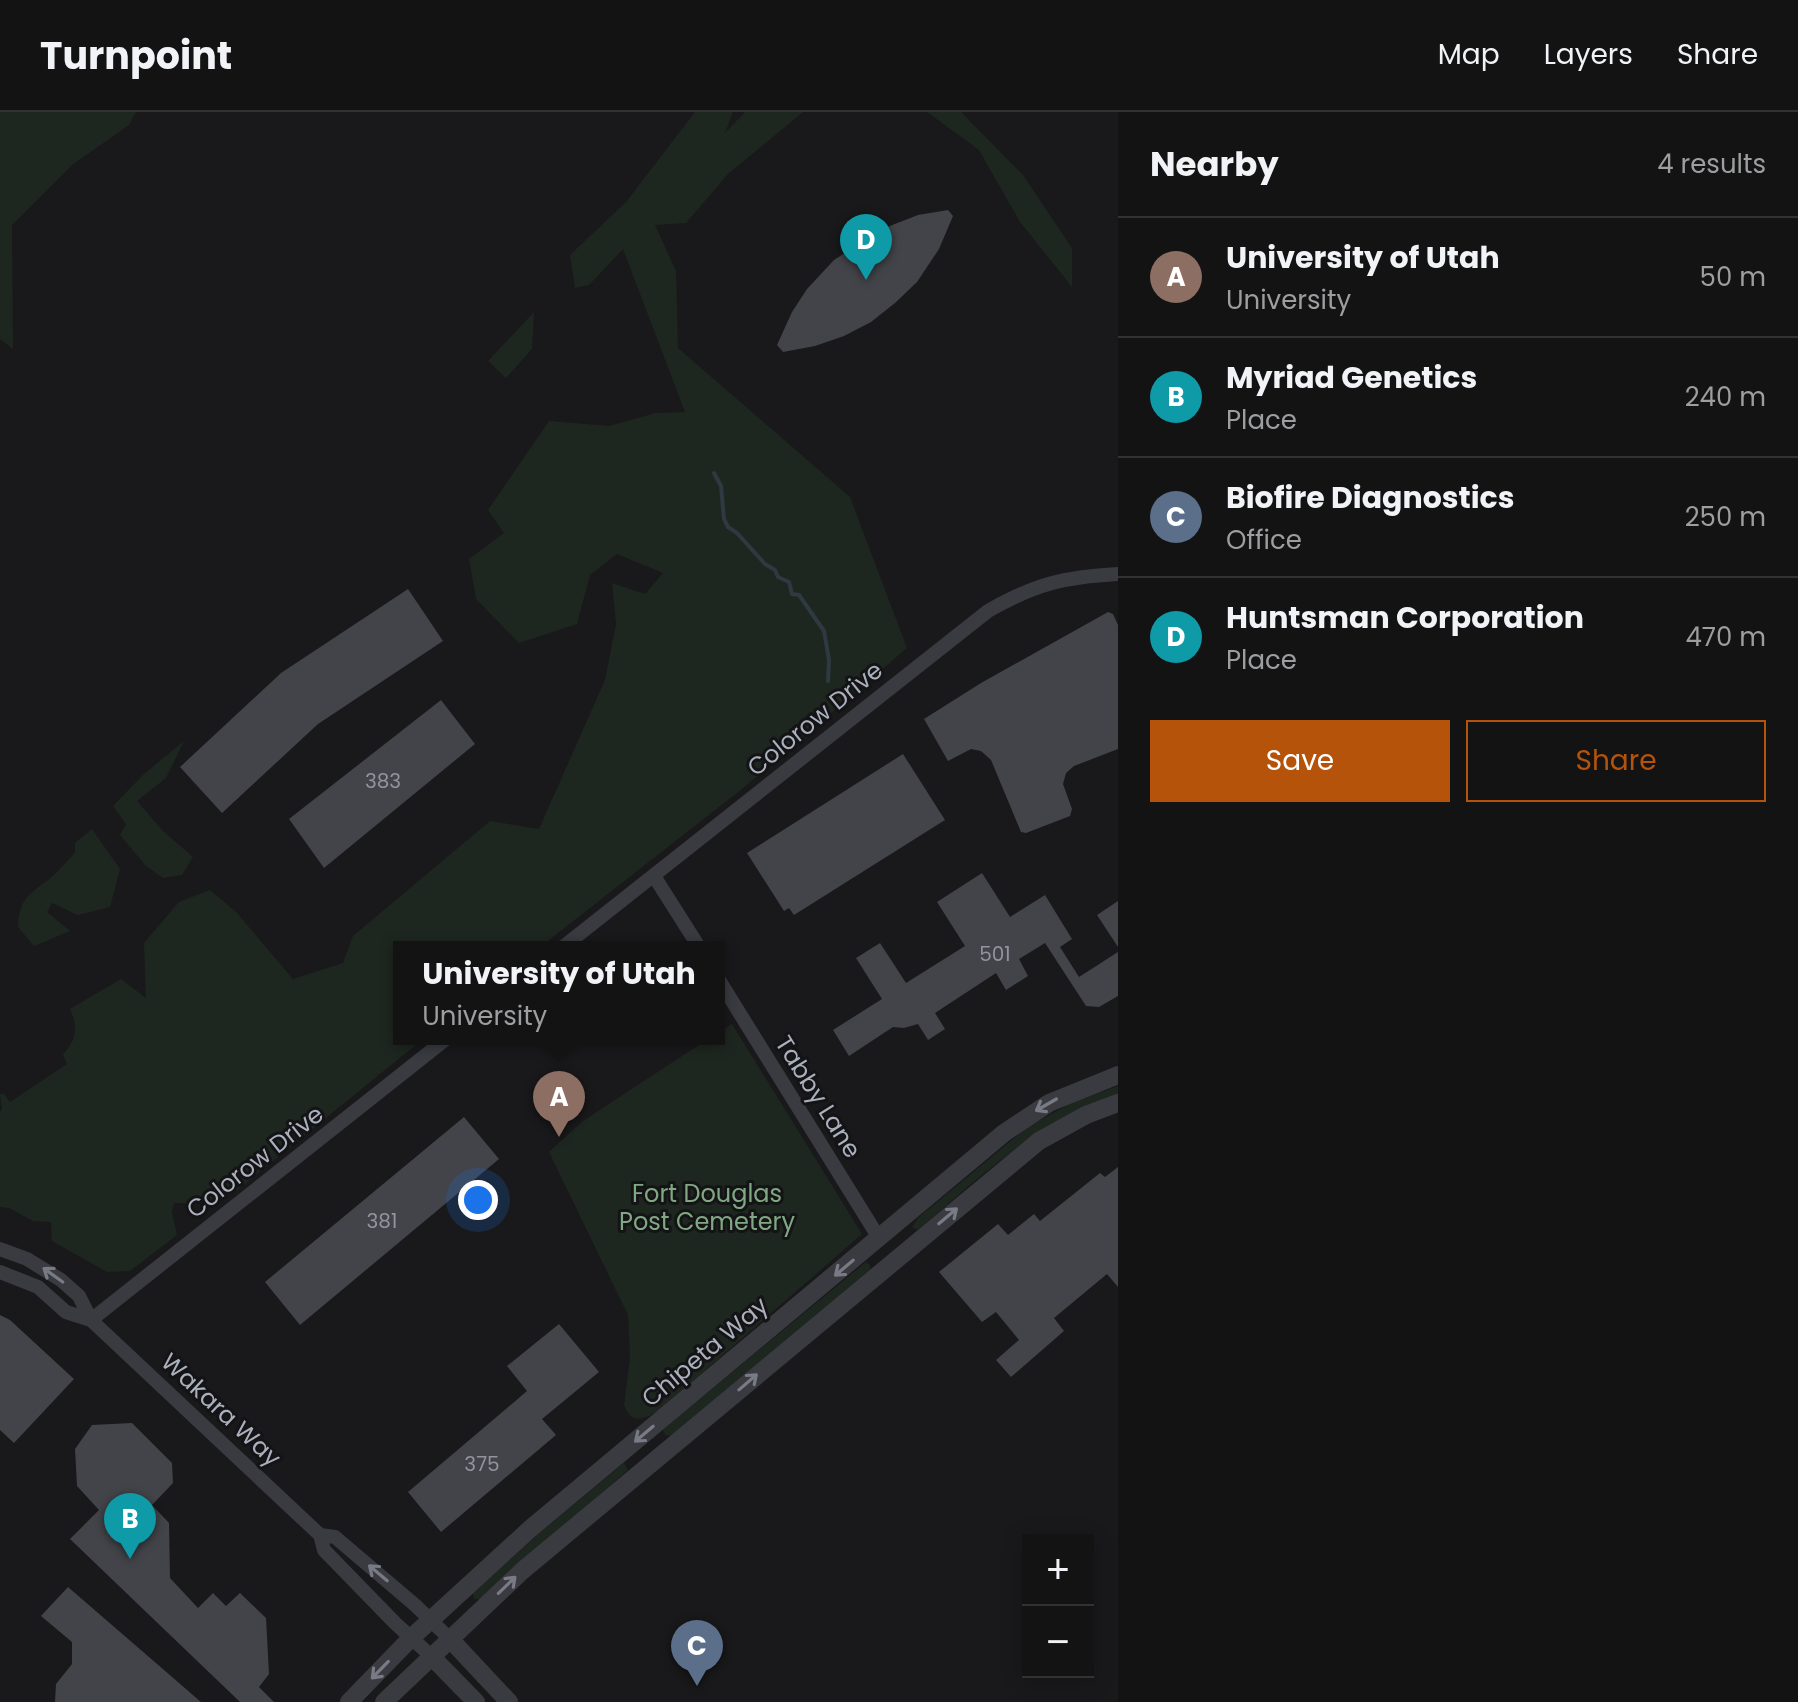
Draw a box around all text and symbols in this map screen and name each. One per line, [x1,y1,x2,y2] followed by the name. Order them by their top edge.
[40,29,232,82] text: Turnpoint
[1438,35,1500,74] text: Map
[1544,35,1633,74] text: Layers
[1677,35,1758,74] text: Share
[1150,140,1279,188] text: Nearby
[1657,146,1766,182] text: 4 results
[840,214,892,280] pin: D
[1226,236,1500,279] text: University of Utah
[1166,259,1186,295] text: A
[1700,259,1766,295] text: 50 m
[1226,282,1351,318] text: University
[1226,356,1477,399] text: Myriad Genetics
[1167,379,1185,415] text: B
[1685,379,1766,415] text: 240 m
[1226,402,1297,438] text: Place
[1226,476,1514,519] text: Biofire Diagnostics
[1166,499,1186,535] text: C
[1685,499,1766,535] text: 250 m
[1226,522,1302,558] text: Office
[1226,596,1584,639] text: Huntsman Corporation
[1167,619,1185,655] text: D
[1685,619,1766,655] text: 470 m
[1226,642,1297,678] text: Place
[740,654,889,784] street label: Colorow Drive
[1150,720,1450,802] button: Save
[1466,720,1766,802] button: Share
[365,767,401,795] house number: 383
[979,940,1011,968] house number: 501
[393,941,725,1045] popup
[422,952,696,995] text: University of Utah
[422,998,547,1034] text: University
[768,1029,869,1164] street label: Tabby Lane
[533,1071,585,1137] pin: A
[179,1098,330,1226] street label: Colorow Drive
[1035,1098,1059,1113] one-way arrow
[619,1177,795,1238] park label: Fort Douglas Post Cemetery
[458,1180,498,1220] your location
[367,1207,397,1235] house number: 381
[938,1207,958,1225] one-way arrow
[834,1259,855,1277] one-way arrow
[43,1267,64,1284] one-way arrow
[635,1289,775,1414] street label: Chipeta Way
[154,1345,289,1474] street label: Wakara Way
[738,1373,758,1391] one-way arrow
[634,1425,655,1443] one-way arrow
[464,1450,500,1478] house number: 375
[104,1493,156,1559] pin: B
[1022,1534,1094,1678] map controls
[1022,1534,1094,1606] button: +
[368,1564,388,1582] one-way arrow
[497,1576,517,1595] one-way arrow
[1022,1606,1094,1678] button: −
[671,1620,723,1686] pin: C
[371,1660,390,1679] one-way arrow

